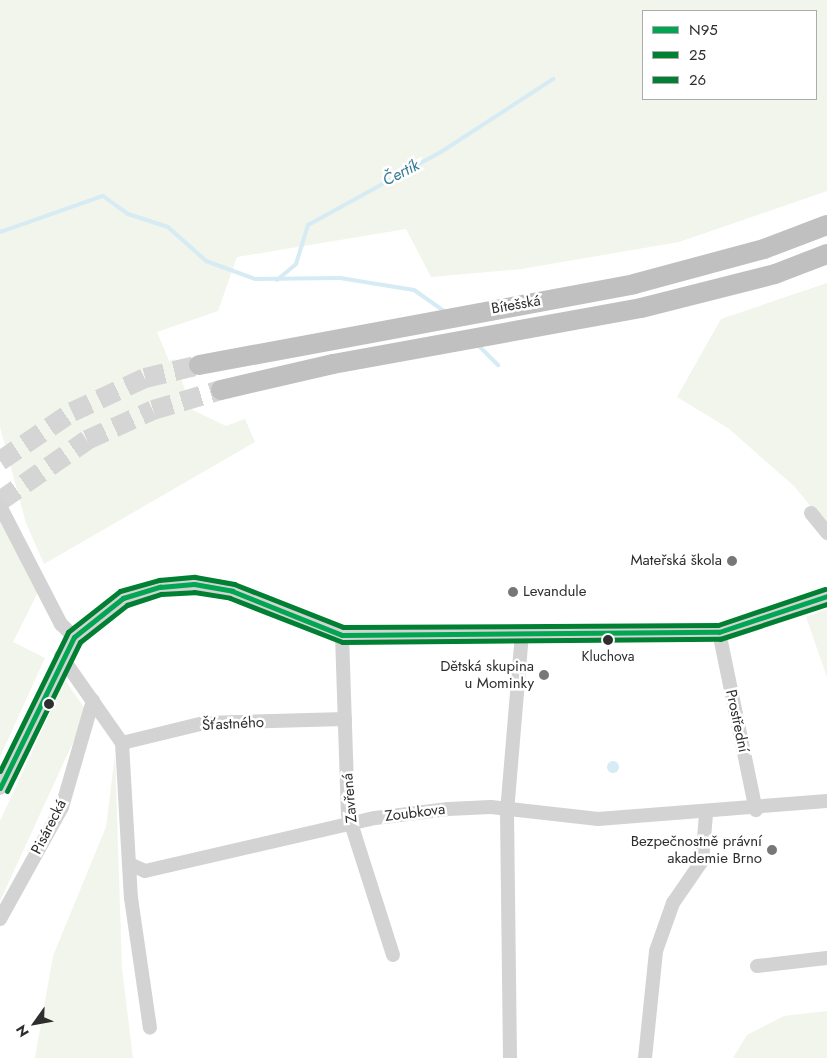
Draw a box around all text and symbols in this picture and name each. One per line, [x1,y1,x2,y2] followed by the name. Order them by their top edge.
[642,10,817,100] legend
[689,19,718,41] text: N95
[689,44,706,66] text: 25
[689,69,706,91] text: 26
[379,156,423,190] water label: Čertík
[490,292,542,318] street label: Bítešská
[630,552,722,570] place label: Mateřská škola
[726,555,738,567] marker: Mateřská škola
[523,583,587,601] place label: Levandule
[507,586,519,598] marker: Levandule
[603,635,613,645] marker: Kluchova
[582,648,634,664] place label: Kluchova
[440,657,534,692] place label: Dětská skupina u Mominky
[538,669,550,681] marker: Dětská skupina u Mominky
[722,688,752,754] street label: Prostřední
[44,699,54,709] unlabelled marker
[202,713,264,735] street label: Šťastného
[339,772,361,824] street label: Zavřená
[28,797,70,857] street label: Pisárecká
[384,800,446,826] street label: Zoubkova
[631,832,762,867] place label: Bezpečnostně právní akademie Brno
[766,844,778,856] marker: Bezpečnostně právní akademie Brno
[10,998,60,1048] north arrow
[11,1021,34,1041] text: N

